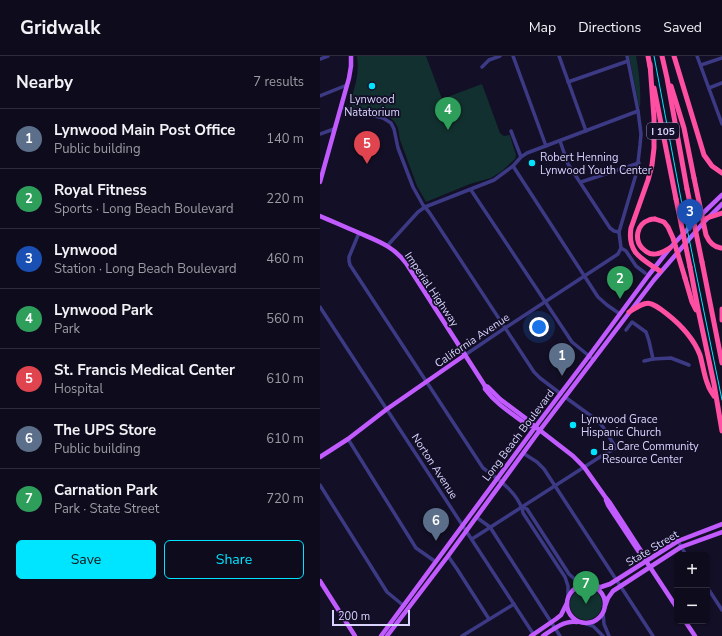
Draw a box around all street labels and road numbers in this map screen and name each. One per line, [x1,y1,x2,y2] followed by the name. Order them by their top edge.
[647,123,679,139] road number: I 105
[401,249,462,330] street label: Imperial Highway
[432,310,513,371] street label: California Avenue
[479,386,558,484] street label: Long Beach Boulevard
[408,431,461,502] street label: Norton Avenue
[623,527,681,570] street label: State Street

